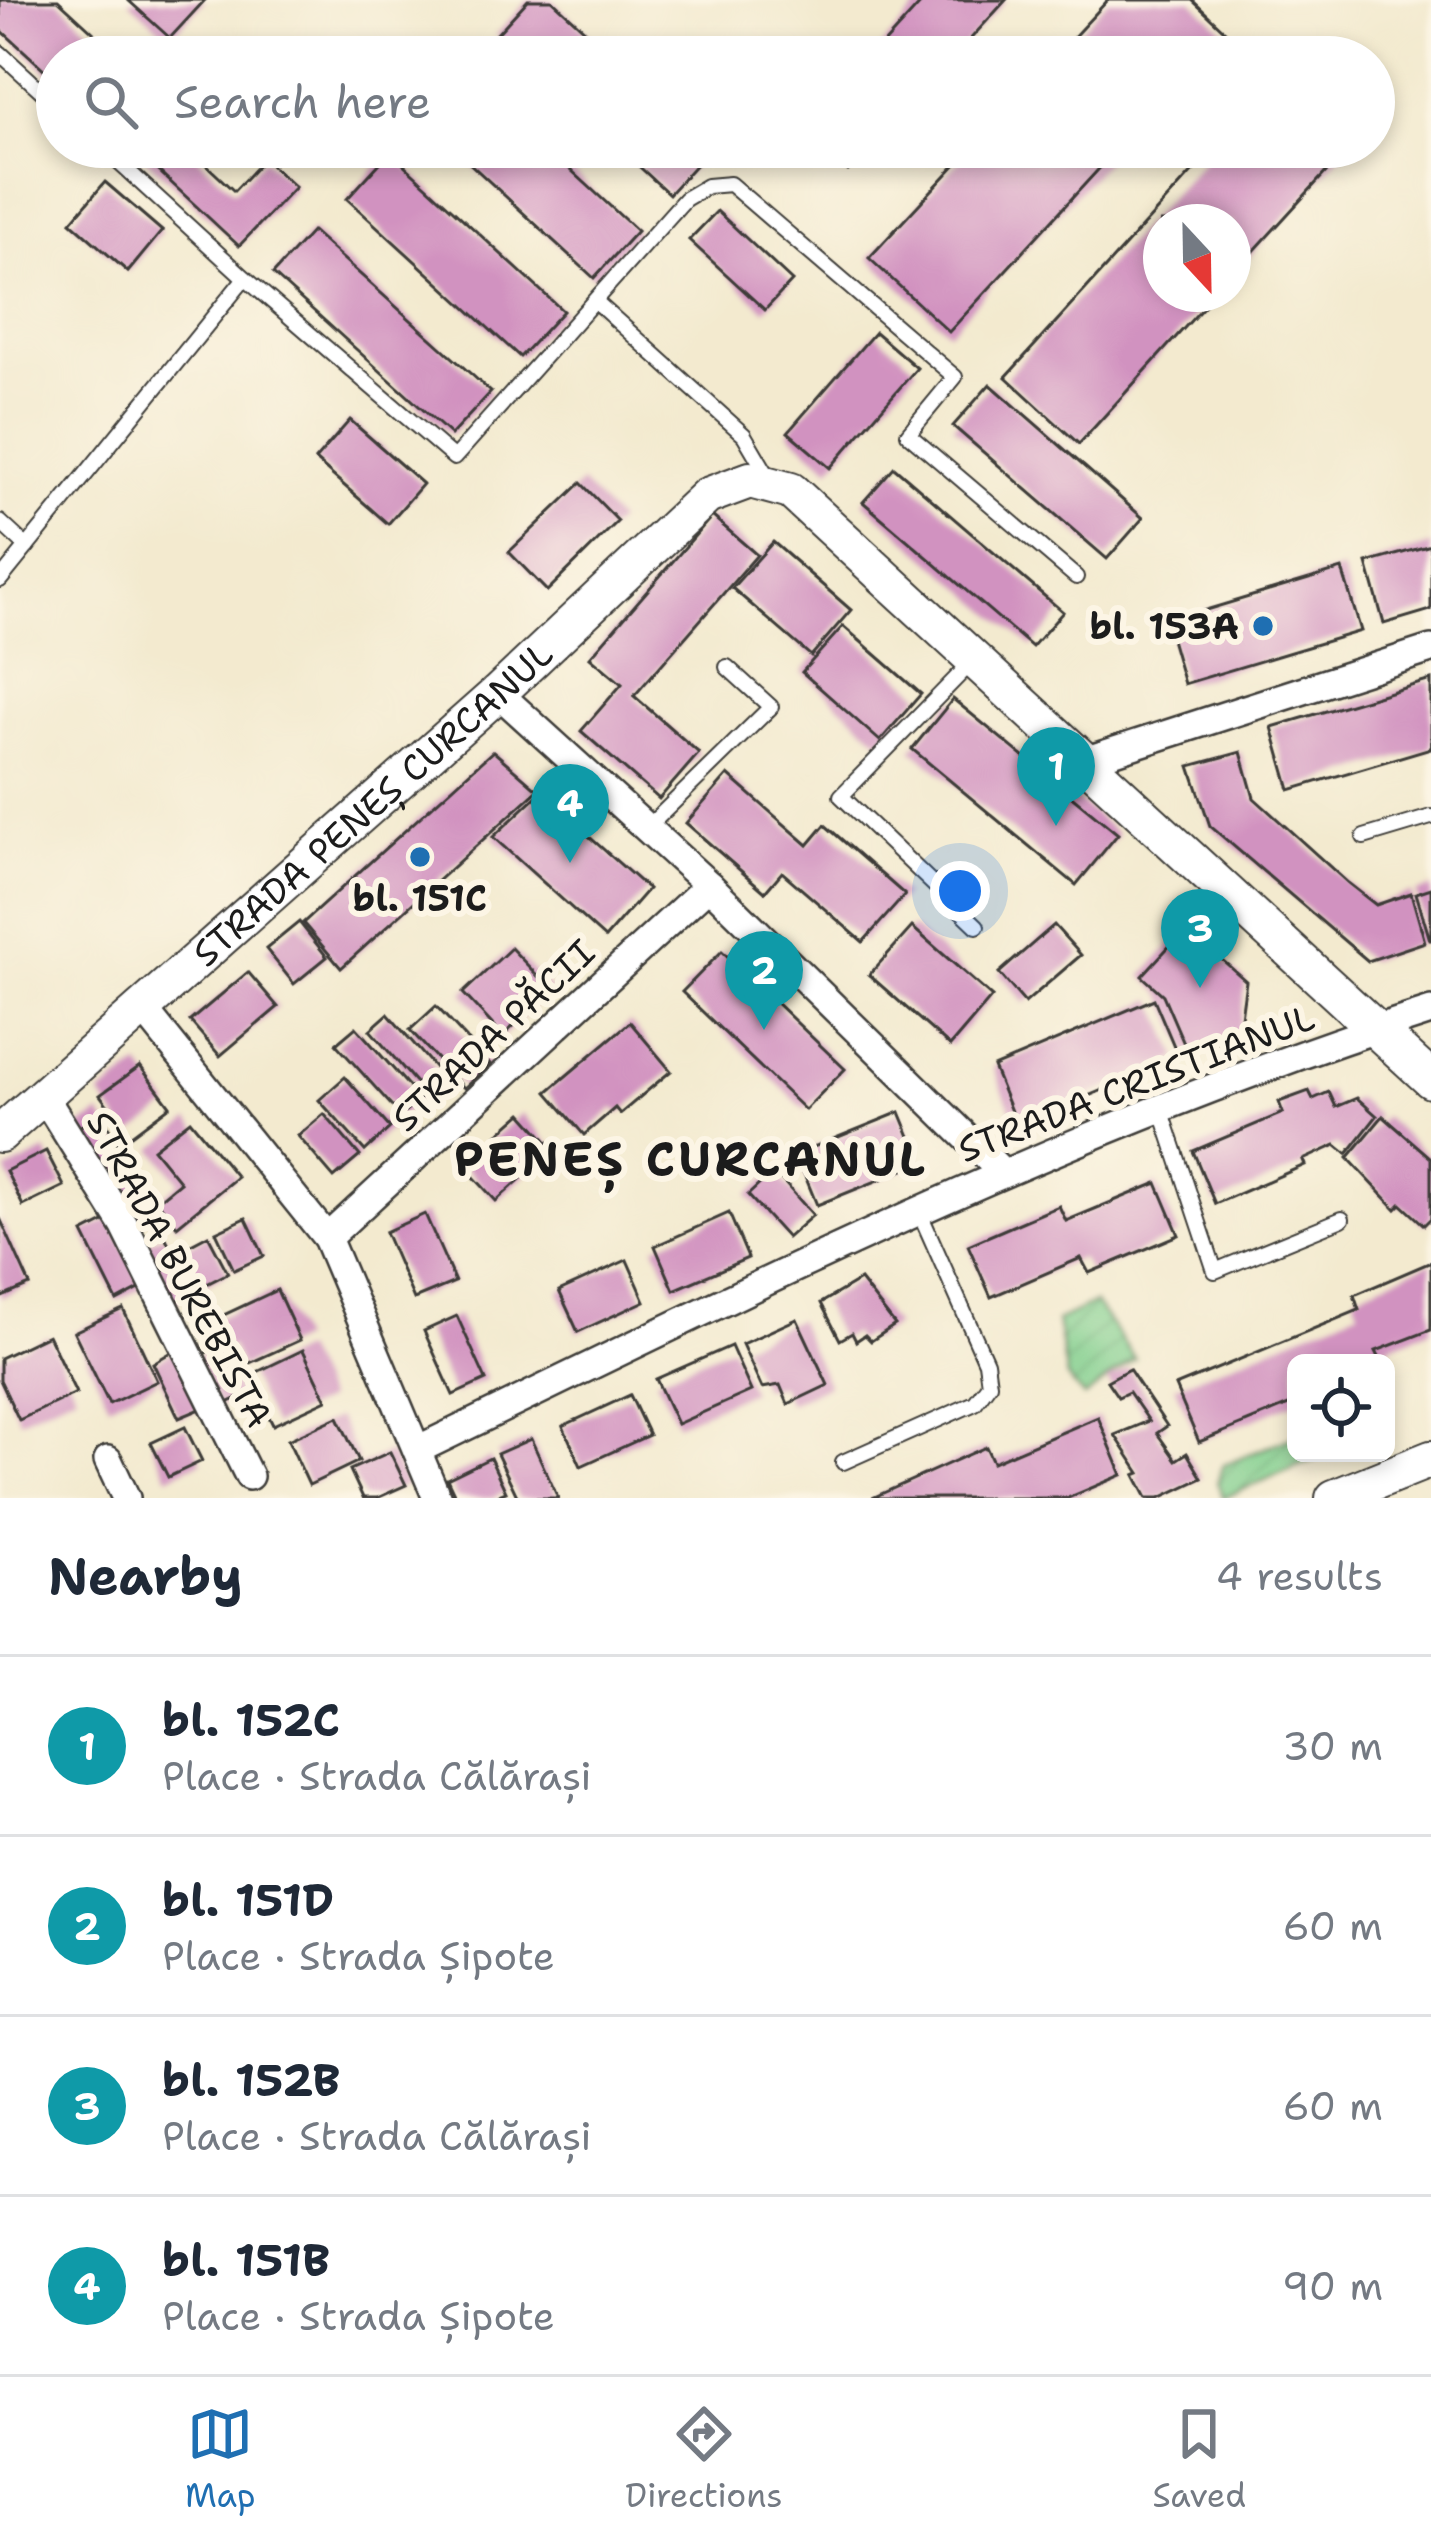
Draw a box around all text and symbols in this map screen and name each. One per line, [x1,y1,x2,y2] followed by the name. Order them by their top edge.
[36,36,1395,168] search box
[78,69,144,135] icon: search
[174,72,431,132] text: Search here
[1143,204,1251,312] north arrow
[1090,602,1239,651] place label: bl. 153A
[1250,613,1276,639] marker: bl. 153A
[182,630,563,977] street label: STRADA PENEȘ CURCANUL
[1017,727,1095,826] pin: 1
[531,764,609,863] pin: 4
[407,844,433,870] marker: bl. 151C
[930,861,990,921] your location
[353,874,487,923] place label: bl. 151C
[1161,889,1239,988] pin: 3
[381,928,605,1142] street label: STRADA PĂCII
[725,931,803,1030] pin: 2
[951,993,1321,1174] street label: STRADA CRISTIANUL
[75,1102,284,1436] street label: STRADA BUREBISTA
[454,1127,928,1194] district label: PENEȘ CURCANUL
[1287,1354,1395,1462] map controls
[1287,1354,1395,1462] button: locate
[48,1542,243,1610] text: Nearby
[1216,1550,1383,1602] text: 4 results
[162,1690,340,1750] text: bl. 152C
[78,1720,96,1772] text: 1
[1282,1720,1383,1772] text: 30 m
[162,1750,592,1802] text: Place · Strada Călărași
[162,1870,334,1930] text: bl. 151D
[73,1900,101,1952] text: 2
[1283,1900,1383,1952] text: 60 m
[162,1930,555,1982] text: Place · Strada Șipote
[162,2050,341,2110] text: bl. 152B
[73,2080,101,2132] text: 3
[1283,2080,1383,2132] text: 60 m
[162,2110,592,2162] text: Place · Strada Călărași
[162,2230,330,2290] text: bl. 151B
[73,2260,101,2312] text: 4
[1282,2260,1383,2312] text: 90 m
[162,2290,555,2342] text: Place · Strada Șipote
[185,2401,256,2518] tab: Map
[625,2401,783,2518] tab: Directions
[1152,2401,1246,2518] tab: Saved

